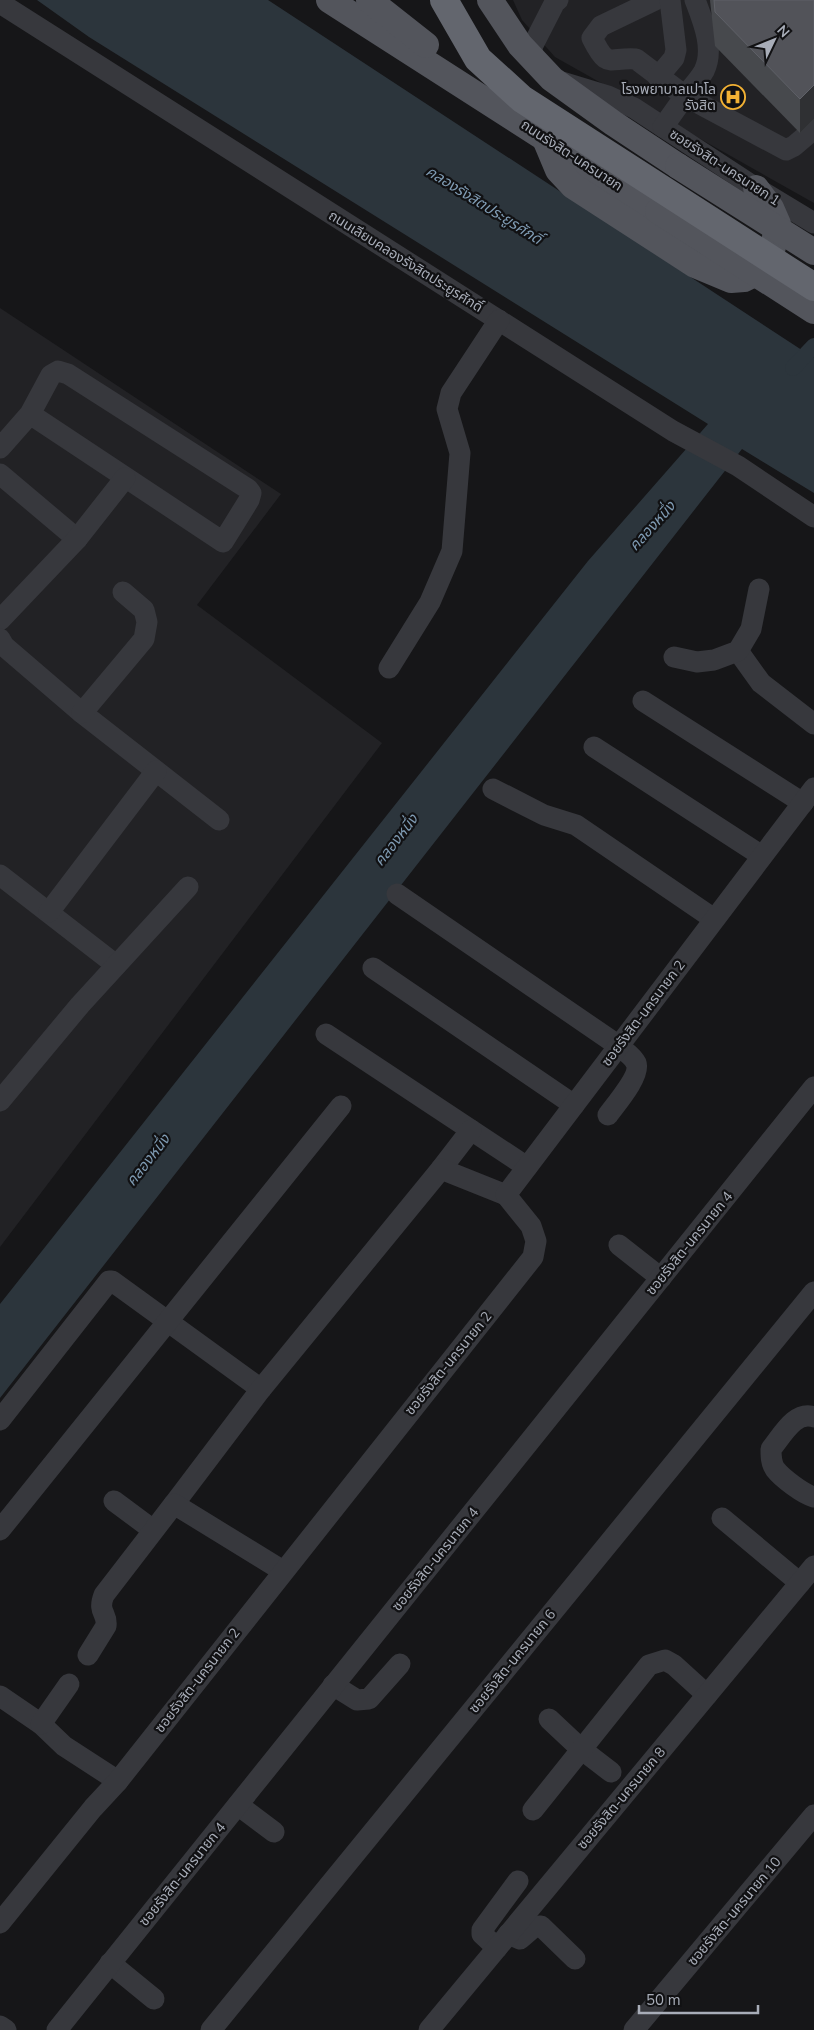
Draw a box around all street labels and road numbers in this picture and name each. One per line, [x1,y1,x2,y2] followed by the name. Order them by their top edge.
[517,115,626,195] street label: ถนนรังสิต-นครนายก
[666,125,784,210] street label: ซอยรังสิต-นครนายก 1
[325,206,487,317] street label: ถนนเลียบคลองรังสิตประยูรศักดิ์
[597,956,690,1070] street label: ซอยรังสิต-นครนายก 2
[642,1187,737,1299] street label: ซอยรังสิต-นครนายก 4
[401,1307,496,1419] street label: ซอยรังสิต-นครนายก 2
[388,1503,483,1615] street label: ซอยรังสิต-นครนายก 4
[465,1605,560,1717] street label: ซอยรังสิต-นครนายก 6
[150,1624,244,1737] street label: ซอยรังสิต-นครนายก 2
[573,1743,670,1854] street label: ซอยรังสิต-นครนายก 8
[135,1818,230,1930] street label: ซอยรังสิต-นครนายก 4
[683,1853,786,1970] street label: ซอยรังสิต-นครนายก 10

